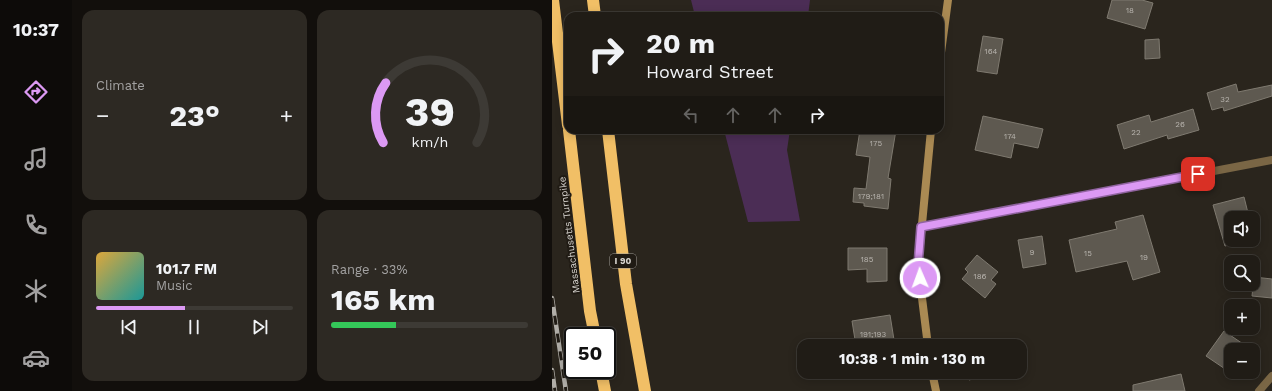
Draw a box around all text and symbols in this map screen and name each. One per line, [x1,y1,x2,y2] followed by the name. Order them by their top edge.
[1126,6,1134,15] house number: 18
[13,19,59,40] text: 10:37
[646,27,715,60] text: 20 m
[580,28,632,80] icon: right
[985,47,998,56] house number: 164
[646,61,773,82] text: Howard Street
[22,78,50,106] icon: directions
[96,78,145,93] text: Climate
[404,87,455,136] text: 39
[1220,95,1230,104] house number: 32
[169,98,220,133] text: 23°
[96,103,109,128] text: −
[280,103,293,128] text: +
[680,104,702,126] icon: left
[722,104,744,126] icon: ahead
[764,104,786,126] icon: ahead
[806,104,828,126] icon: right
[1175,120,1185,129] house number: 26
[1131,128,1141,137] house number: 22
[1004,132,1016,141] house number: 174
[411,133,448,149] text: km/h
[870,139,882,148] house number: 175
[22,145,50,173] icon: music
[1181,157,1215,191] pin
[1187,163,1209,185] icon: arrive
[556,176,582,294] street label: Massachusetts Turnpike
[858,192,884,201] house number: 179;181
[22,211,50,239] icon: phone
[1224,211,1260,379] map controls
[1224,211,1260,247] button: sound
[1030,248,1035,257] house number: 9
[1084,249,1092,258] house number: 15
[1140,253,1148,262] house number: 19
[610,254,636,268] road number: I 90
[861,255,874,264] house number: 185
[1224,255,1260,291] button: search
[899,257,941,299] position arrow
[156,260,217,278] text: 101.7 FM
[331,262,408,277] text: Range · 33%
[974,272,987,281] house number: 186
[22,277,50,305] icon: climate
[156,278,193,293] text: Music
[331,282,435,317] text: 165 km
[1224,299,1260,335] button: +
[118,316,140,338] icon: previous
[183,316,205,338] icon: pause
[249,316,271,338] icon: next
[564,327,616,379] speed limit sign: 50
[860,330,886,339] house number: 191;193
[1224,343,1260,379] button: −
[22,344,50,372] icon: car
[839,350,985,368] text: 10:38 · 1 min · 130 m

